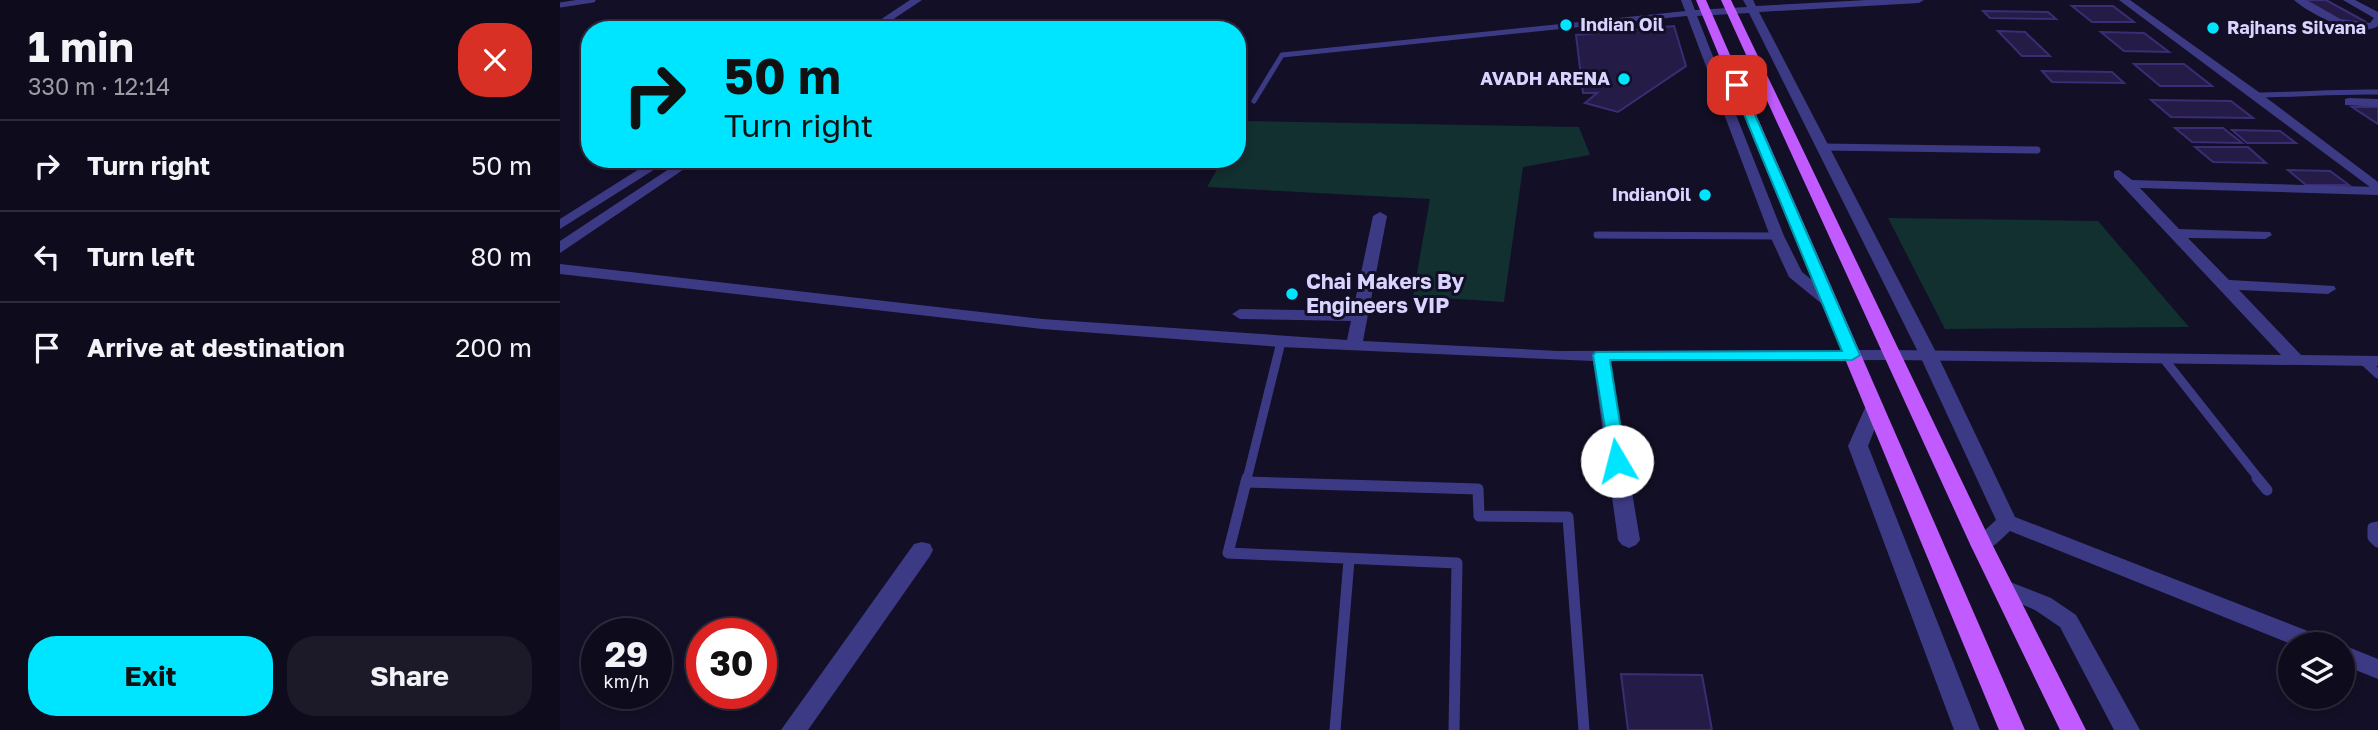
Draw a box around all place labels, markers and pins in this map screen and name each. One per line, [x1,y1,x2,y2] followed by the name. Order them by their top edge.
[1580,13,1664,35] place label: Indian Oil
[2227,16,2366,38] place label: Rajhans Silvana
[1558,17,1574,33] marker: Indian Oil
[2205,20,2221,36] marker: Rajhans Silvana
[1707,55,1767,115] pin
[1480,67,1610,89] place label: AVADH ARENA
[1616,71,1632,87] marker: AVADH ARENA
[1612,183,1691,205] place label: IndianOil
[1697,187,1713,203] marker: IndianOil
[1306,268,1465,318] place label: Chai Makers By Engineers VIP
[1284,286,1300,302] marker: Chai Makers By Engineers VIP

